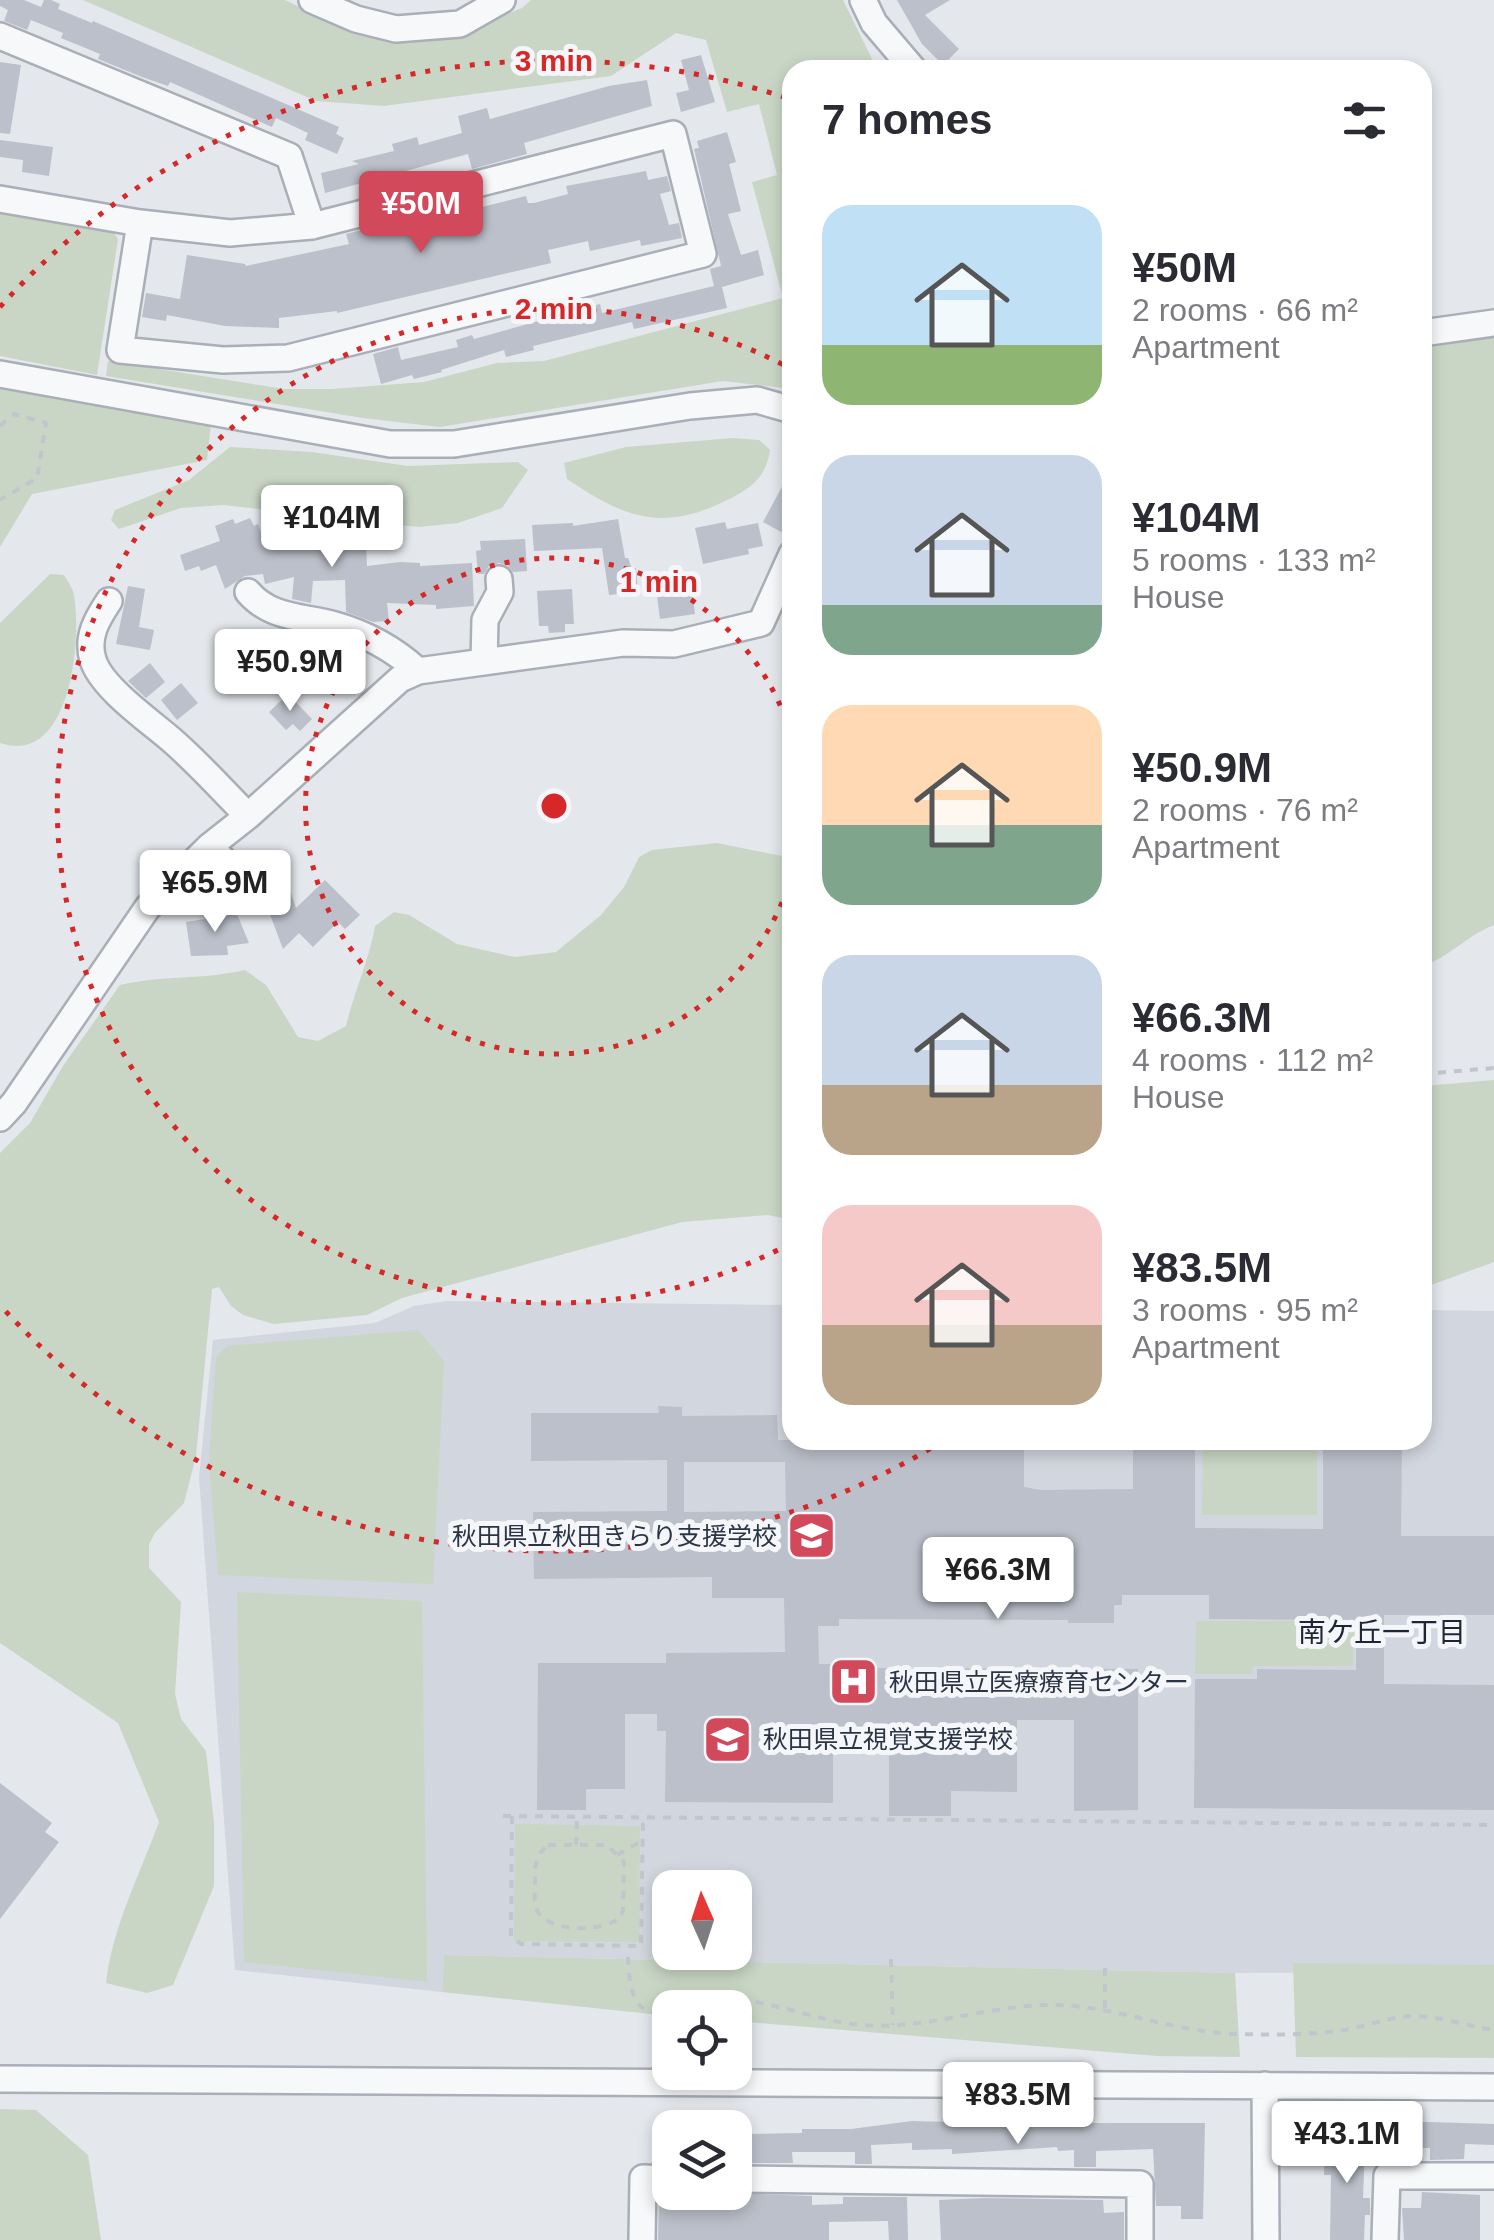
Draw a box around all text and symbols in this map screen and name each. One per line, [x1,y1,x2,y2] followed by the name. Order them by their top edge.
[515,44,593,77] text: 3 min
[1337,93,1392,148] icon: filters
[822,96,992,143] text: 7 homes
[362,171,480,256] pin: ¥50M
[381,185,461,221] text: ¥50M
[1132,244,1237,291] text: ¥50M
[902,245,1022,365] icon: home
[515,292,593,325] text: 2 min
[1132,292,1358,328] text: 2 rooms · 66 m²
[1132,329,1280,365] text: Apartment
[262,485,402,570] pin: ¥104M
[1132,494,1260,541] text: ¥104M
[902,495,1022,615] icon: home
[283,499,381,535] text: ¥104M
[1132,542,1376,578] text: 5 rooms · 133 m²
[620,565,698,598] text: 1 min
[1132,579,1225,615] text: House
[209,629,371,714] pin: ¥50.9M
[237,643,343,679] text: ¥50.9M
[1132,744,1272,791] text: ¥50.9M
[902,745,1022,865] icon: home
[536,788,572,824] centre of rings
[1132,792,1358,828] text: 2 rooms · 76 m²
[1132,829,1280,865] text: Apartment
[134,850,296,935] pin: ¥65.9M
[162,864,268,900] text: ¥65.9M
[1132,994,1272,1041] text: ¥66.3M
[902,995,1022,1115] icon: home
[1132,1042,1373,1078] text: 4 rooms · 112 m²
[1132,1079,1225,1115] text: House
[1132,1244,1272,1291] text: ¥83.5M
[902,1245,1022,1365] icon: home
[1132,1292,1358,1328] text: 3 rooms · 95 m²
[1132,1329,1280,1365] text: Apartment
[786,1510,838,1562] school or university icon: 秋田県立秋田きらり支援学校
[452,1522,777,1550] place label: 秋田県立秋田きらり支援学校
[917,1537,1079,1622] pin: ¥66.3M
[945,1551,1051,1587] text: ¥66.3M
[1298,1617,1466,1648] district label: 南ケ丘一丁目
[828,1656,880,1708] hospital icon: 秋田県立医療療育センター
[889,1668,1189,1696] place label: 秋田県立医療療育センター
[702,1713,754,1765] school or university icon: 秋田県立視覚支援学校
[763,1725,1013,1753] place label: 秋田県立視覚支援学校
[652,1870,752,1970] north arrow
[652,1870,752,2210] map controls
[652,1990,752,2090] button: locate
[937,2062,1099,2147] pin: ¥83.5M
[965,2076,1071,2112] text: ¥83.5M
[1266,2101,1428,2186] pin: ¥43.1M
[652,2110,752,2210] button: layers
[1294,2115,1400,2151] text: ¥43.1M

